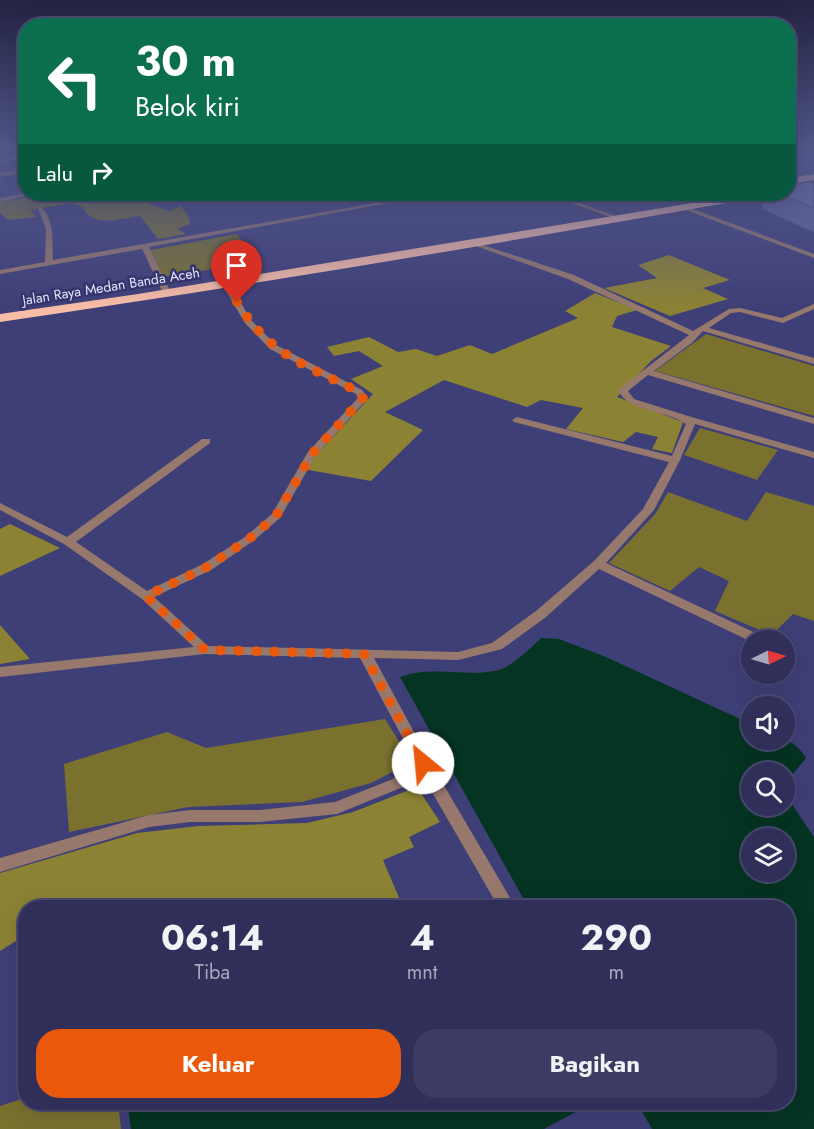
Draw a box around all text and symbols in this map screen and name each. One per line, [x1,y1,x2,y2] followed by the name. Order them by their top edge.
[135,31,236,92] text: 30 m
[36,42,114,120] icon: left
[135,87,240,126] text: Belok kiri
[85,156,118,189] icon: right
[36,157,73,189] text: Lalu
[211,240,262,302] pin
[220,249,253,282] icon: arrive
[19,262,201,310] street label: Jalan Raya Medan Banda Aceh
[741,630,795,684] north arrow
[741,630,795,882] map controls
[741,696,795,750] button: sound
[391,731,455,795] position arrow
[741,762,795,816] button: search
[741,828,795,882] button: layers
[161,911,264,963] text: 06:14
[410,911,435,963] text: 4
[581,911,652,963] text: 290
[195,958,230,987] text: Tiba
[407,958,438,987] text: mnt
[609,958,624,987] text: m
[36,1029,401,1098] button: Keluar
[413,1029,777,1098] button: Bagikan

